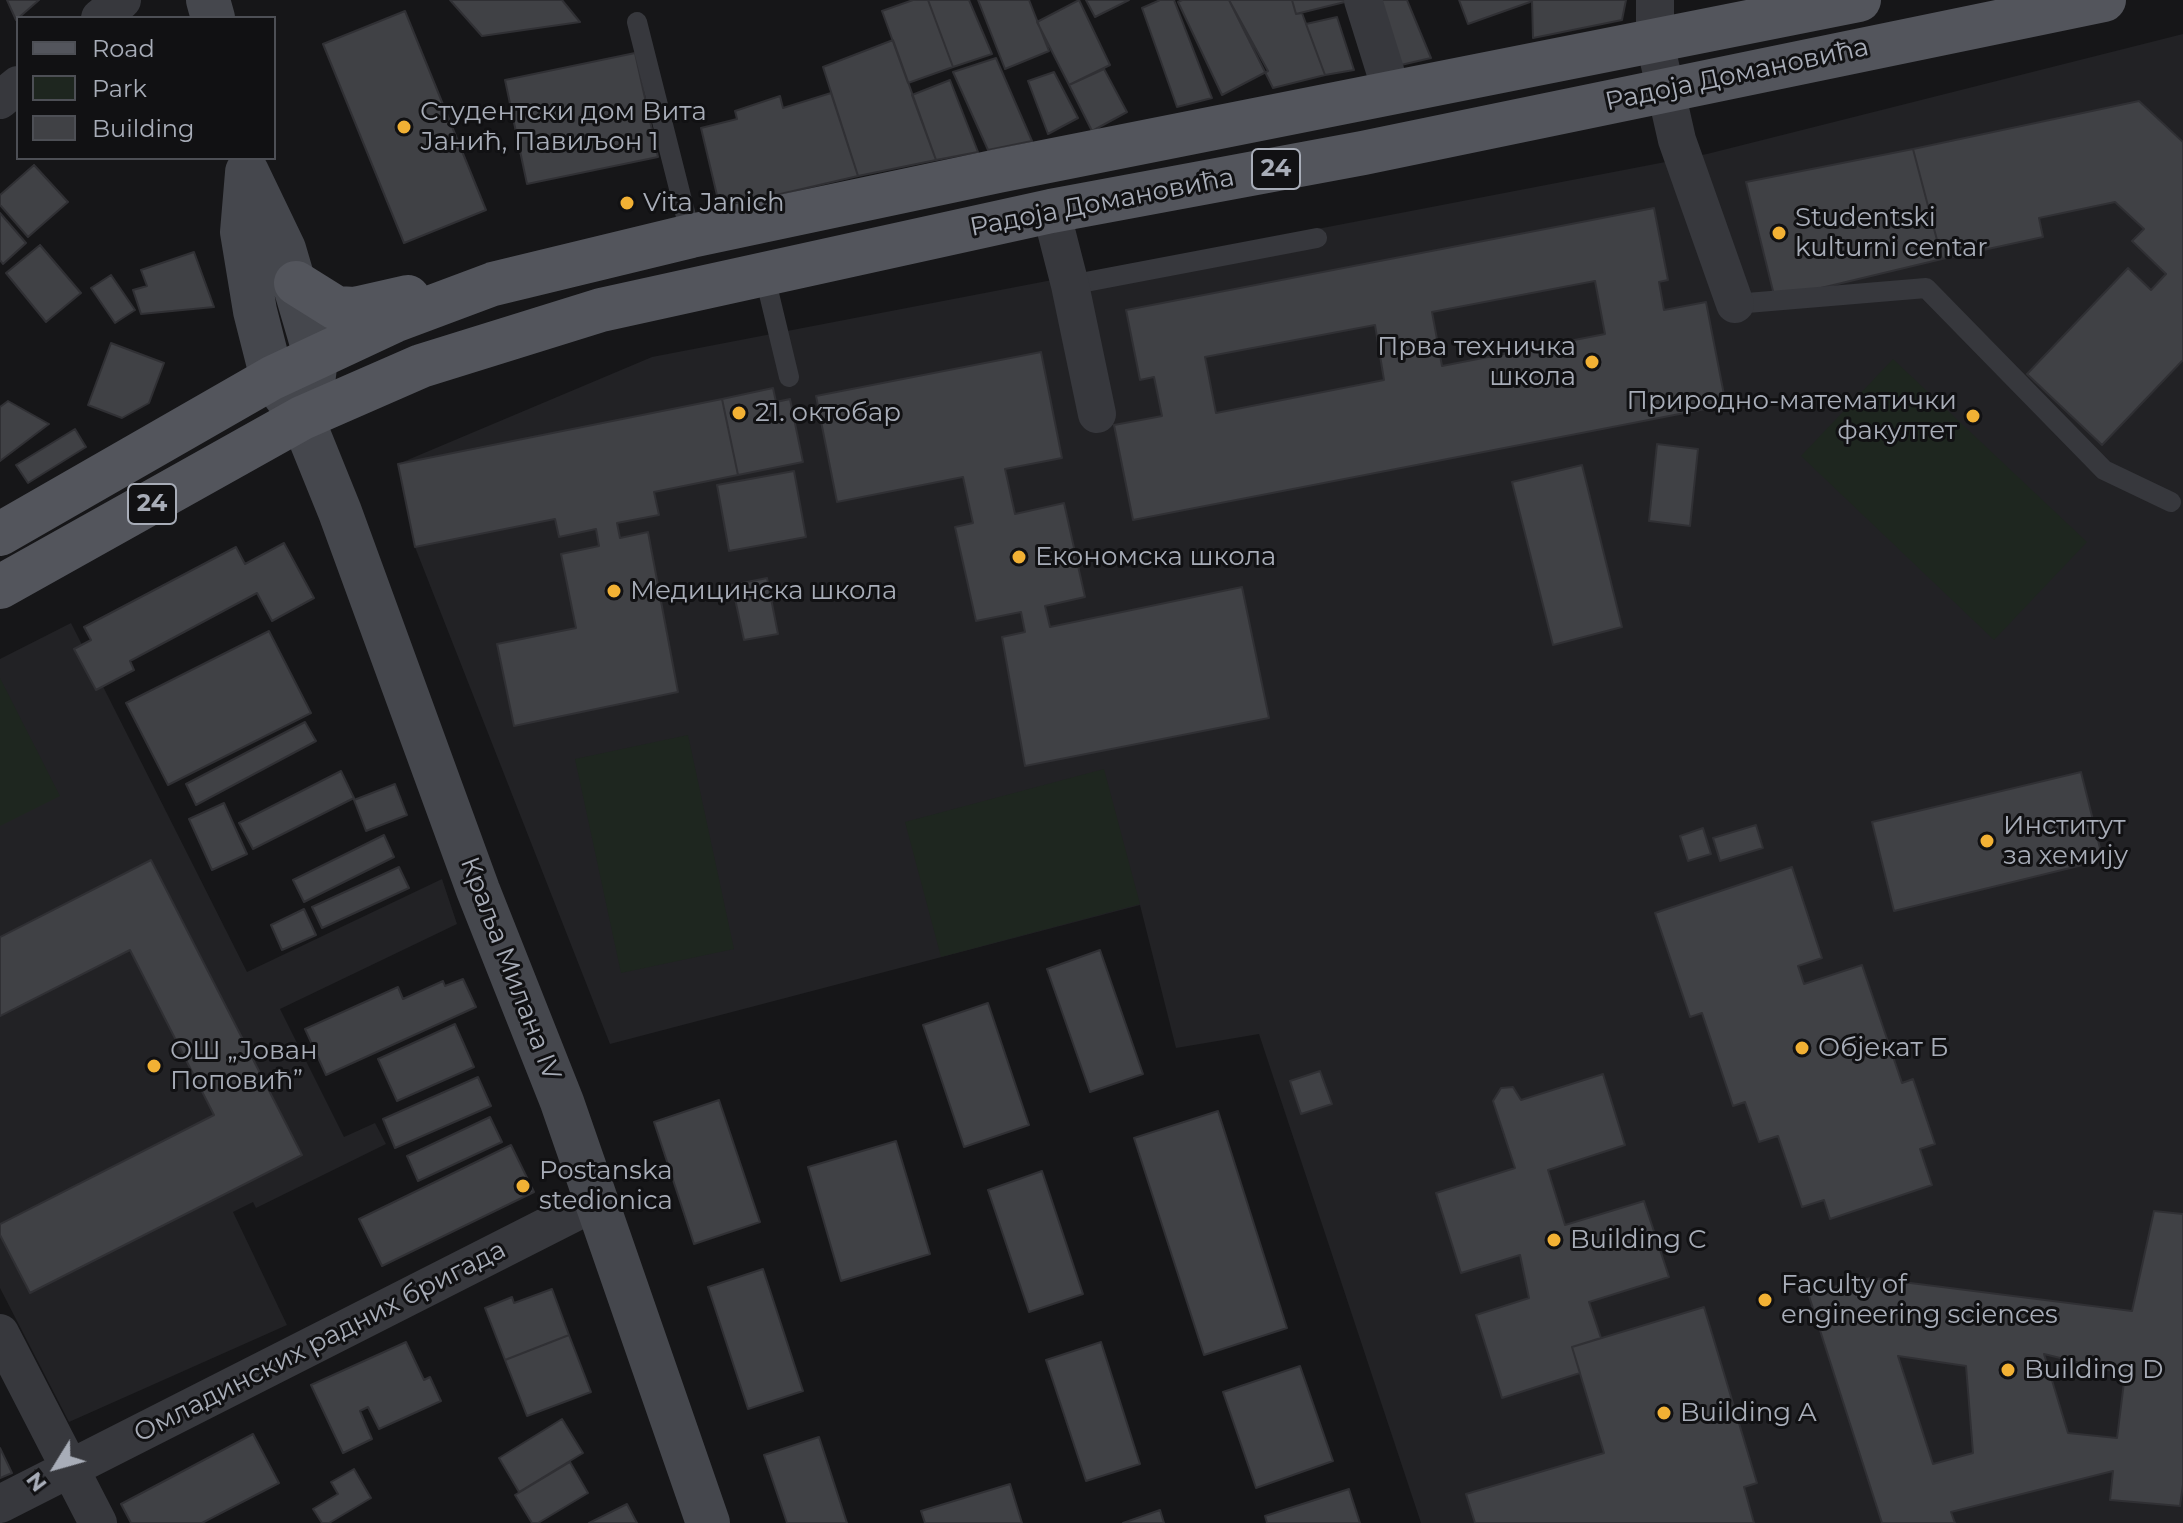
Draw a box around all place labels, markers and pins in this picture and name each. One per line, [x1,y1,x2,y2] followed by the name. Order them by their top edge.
[420,96,707,158] place label: Студентски дом Вита Јанић, Павиљон 1
[395,118,413,136] marker: Студентски дом Вита Јанић, Павиљон 1
[643,187,785,219] place label: Vita Janich
[618,194,636,212] marker: Vita Janich
[1795,202,1988,264] place label: Studentski kulturni centar
[1770,224,1788,242] marker: Studentski kulturni centar
[1377,331,1576,392] place label: Прва техничка школа
[1583,353,1601,371] marker: Прва техничка школа
[1626,385,1957,446] place label: Природно-математички факултет
[755,397,901,429] place label: 21. октобар
[730,404,748,422] marker: 21. октобар
[1964,407,1982,425] marker: Природно-математички факултет
[1035,541,1276,573] place label: Економска школа
[1010,548,1028,566] marker: Економска школа
[630,575,897,607] place label: Медицинска школа
[605,582,623,600] marker: Медицинска школа
[2003,810,2128,872] place label: Институт за хемију
[1978,832,1996,850] marker: Институт за хемију
[1818,1032,1948,1064] place label: Објекат Б
[170,1035,318,1096] place label: ОШ „Јован Поповић”
[1793,1039,1811,1057] marker: Објекат Б
[145,1057,163,1075] marker: ОШ „Јован Поповић”
[539,1155,673,1216] place label: Postanska stedionica
[514,1177,532,1195] marker: Postanska stedionica
[1570,1224,1706,1256] place label: Building C
[1545,1231,1563,1249] marker: Building C
[1781,1269,2058,1330] place label: Faculty of engineering sciences
[1756,1291,1774,1309] marker: Faculty of engineering sciences
[2024,1354,2163,1386] place label: Building D
[1999,1361,2017,1379] marker: Building D
[1680,1397,1817,1429] place label: Building A
[1655,1404,1673,1422] marker: Building A

